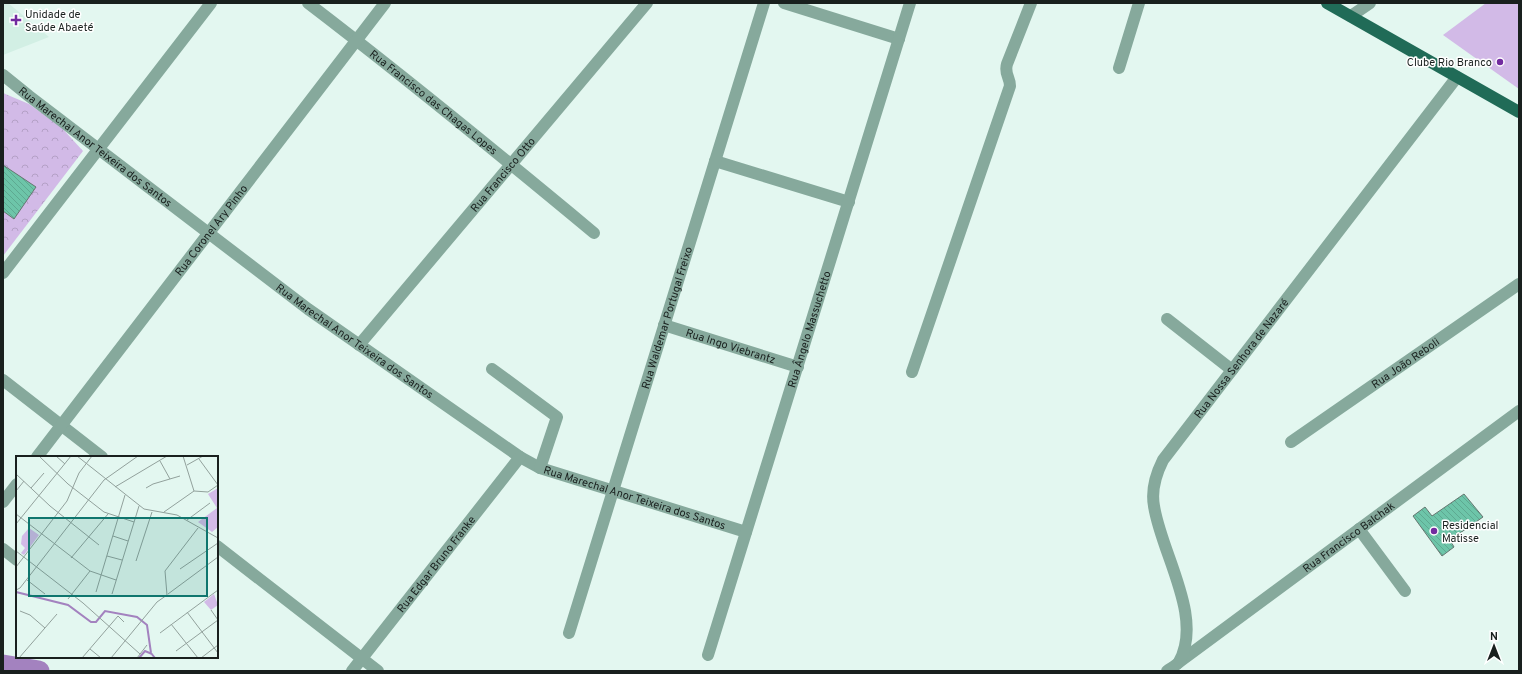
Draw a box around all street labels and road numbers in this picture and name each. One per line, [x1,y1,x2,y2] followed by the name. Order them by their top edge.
[366,47,500,158] street label: Rua Francisco das Chagas Lopes
[15,84,175,211] street label: Rua Marechal Anor Teixeira dos Santos
[468,135,539,215] street label: Rua Francisco Otto
[172,182,251,279] street label: Rua Coronel Ary Pinho
[639,245,696,391] street label: Rua Waldemar Portugal Freixo
[785,269,835,390] street label: Rua Ângelo Massuchetto
[273,281,436,402] street label: Rua Marechal Anor Teixeira dos Santos
[1192,296,1292,421] street label: Rua Nossa Senhora de Nazaré
[684,326,777,368] street label: Rua Ingo Viebrantz
[1369,335,1443,392] street label: Rua João Reboli
[542,464,727,533] street label: Rua Marechal Anor Teixeira dos Santos
[1300,499,1398,576] street label: Rua Francisco Balchak
[394,513,479,616] street label: Rua Edgar Bruno Franke

